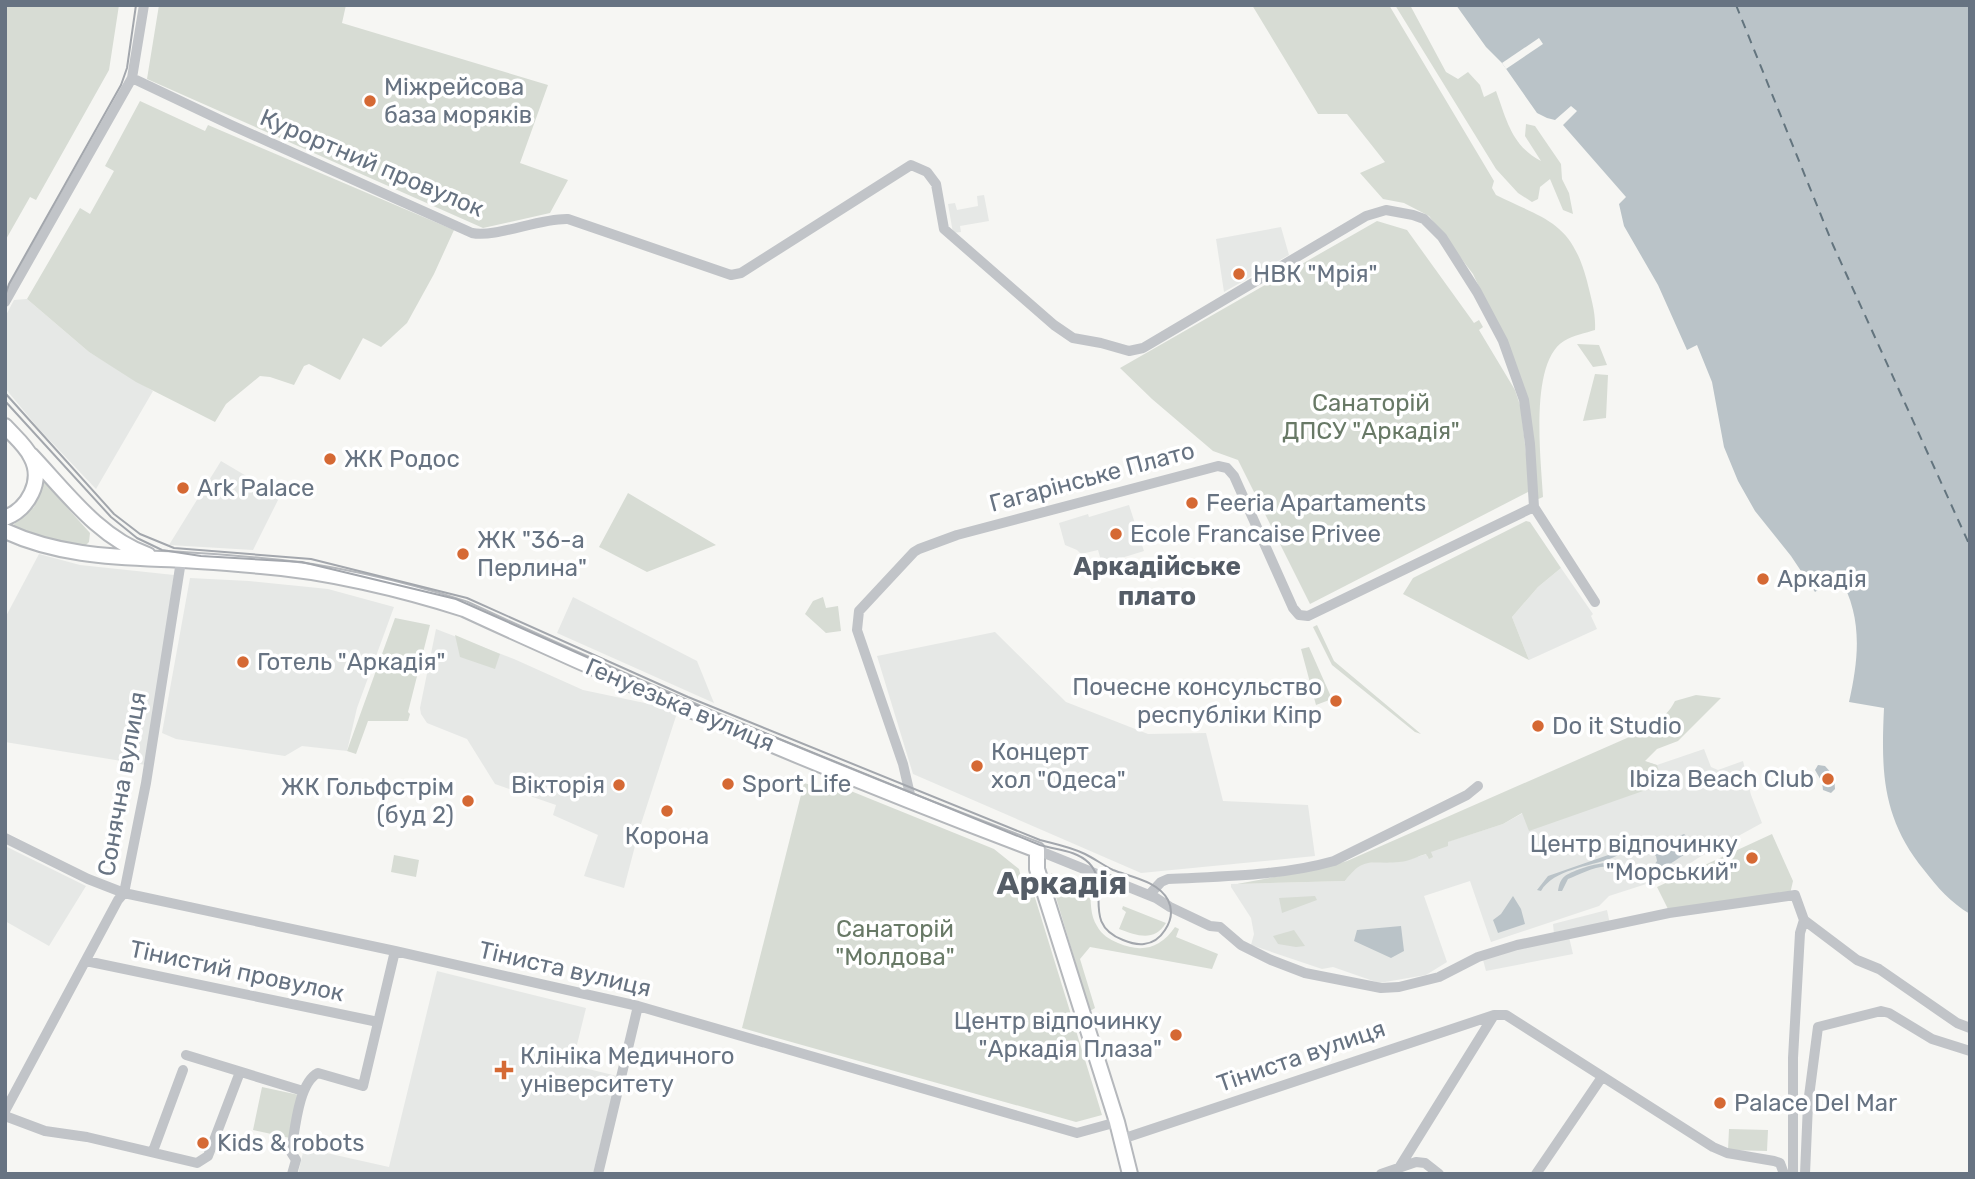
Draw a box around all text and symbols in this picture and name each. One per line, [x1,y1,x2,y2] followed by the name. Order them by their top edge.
[384,73,532,129] place label: Міжрейсова база моряків
[362,93,378,109] marker: Міжрейсова база моряків
[256,103,488,223] street label: Курортний провулок
[1253,260,1377,288] place label: НВК "Мрія"
[1231,266,1247,282] marker: НВК "Мрія"
[1282,389,1460,445] park label: Санаторій ДПСУ "Аркадія"
[986,436,1198,518] street label: Гагарінське Плато
[344,445,460,473] place label: ЖК Родос
[322,451,338,467] marker: ЖК Родос
[197,474,314,502] place label: Ark Palace
[175,480,191,496] marker: Ark Palace
[1206,489,1426,517] place label: Feeria Apartaments
[1184,495,1200,511] marker: Feeria Apartaments
[1130,520,1381,548] place label: Ecole Francaise Privee
[477,526,587,582] place label: ЖК "36-а Перлина"
[1108,526,1124,542] marker: Ecole Francaise Privee
[455,546,471,562] marker: ЖК "36-а Перлина"
[1073,551,1241,612] district label: Аркадійське плато
[1777,565,1867,593] place label: Аркадія
[1755,571,1771,587] marker: Аркадія
[257,648,445,676] place label: Готель "Аркадія"
[581,653,779,757] street label: Генуезька вулиця
[235,654,251,670] marker: Готель "Аркадія"
[1072,673,1322,729] place label: Почесне консульство республіки Кіпр
[92,690,152,878] street label: Сонячна вулиця
[1328,693,1344,709] marker: Почесне консульство республіки Кіпр
[1552,712,1682,740] place label: Do it Studio
[1530,718,1546,734] marker: Do it Studio
[991,738,1126,794] place label: Концерт хол "Одеса"
[969,758,985,774] marker: Концерт хол "Одеса"
[1629,765,1814,793] place label: Ibiza Beach Club
[742,770,851,798] place label: Sport Life
[511,771,605,799] place label: Вікторія
[1820,771,1836,787] marker: Ibiza Beach Club
[281,773,454,829] place label: ЖК Гольфстрім (буд 2)
[720,776,736,792] marker: Sport Life
[611,777,627,793] marker: Вікторія
[460,793,476,809] marker: ЖК Гольфстрім (буд 2)
[659,803,675,819] marker: Корона
[625,822,709,850] place label: Корона
[1530,830,1738,886] place label: Центр відпочинку "Морський"
[1744,850,1760,866] marker: Центр відпочинку "Морський"
[997,864,1127,902] district label: Аркадія
[835,915,955,971] park label: Санаторій "Молдова"
[127,935,347,1007] street label: Тінистий провулок
[476,936,654,1002] street label: Тіниста вулиця
[954,1007,1162,1063] place label: Центр відпочинку "Аркадія Плаза"
[1213,1014,1389,1098] street label: Тіниста вулиця
[1168,1027,1184,1043] marker: Центр відпочинку "Аркадія Плаза"
[520,1042,734,1098] place label: Клініка Медичного університету
[494,1060,514,1080] marker: Клініка Медичного університету
[1734,1089,1897,1117] place label: Palace Del Mar
[1712,1095,1728,1111] marker: Palace Del Mar
[217,1129,364,1157] place label: Kids & robots
[195,1135,211,1151] marker: Kids & robots

